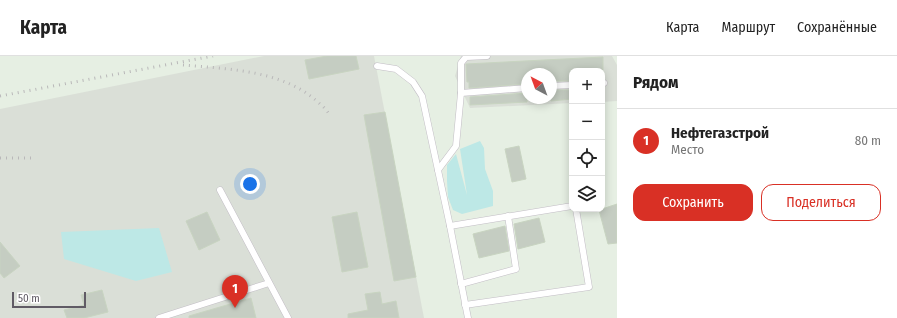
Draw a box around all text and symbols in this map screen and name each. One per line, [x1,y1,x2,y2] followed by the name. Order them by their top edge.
[20,16,67,39] text: Карта
[666,19,699,36] text: Карта
[721,19,775,36] text: Маршрут
[797,19,877,36] text: Сохранённые
[521,68,557,104] north arrow
[569,68,605,212] map controls
[569,68,605,104] button: +
[633,72,678,93] text: Рядом
[569,104,605,140] button: −
[671,124,769,142] text: Нефтегазстрой
[643,133,649,148] text: 1
[855,133,881,148] text: 80 m
[569,140,605,176] button: locate
[671,142,704,157] text: Место
[240,174,260,194] your location
[569,176,605,212] button: layers
[633,184,753,221] button: Сохранить
[761,184,881,221] button: Поделиться
[222,275,248,308] pin: 1
[12,290,86,309] scale bar
[18,292,40,305] text: 50 m

